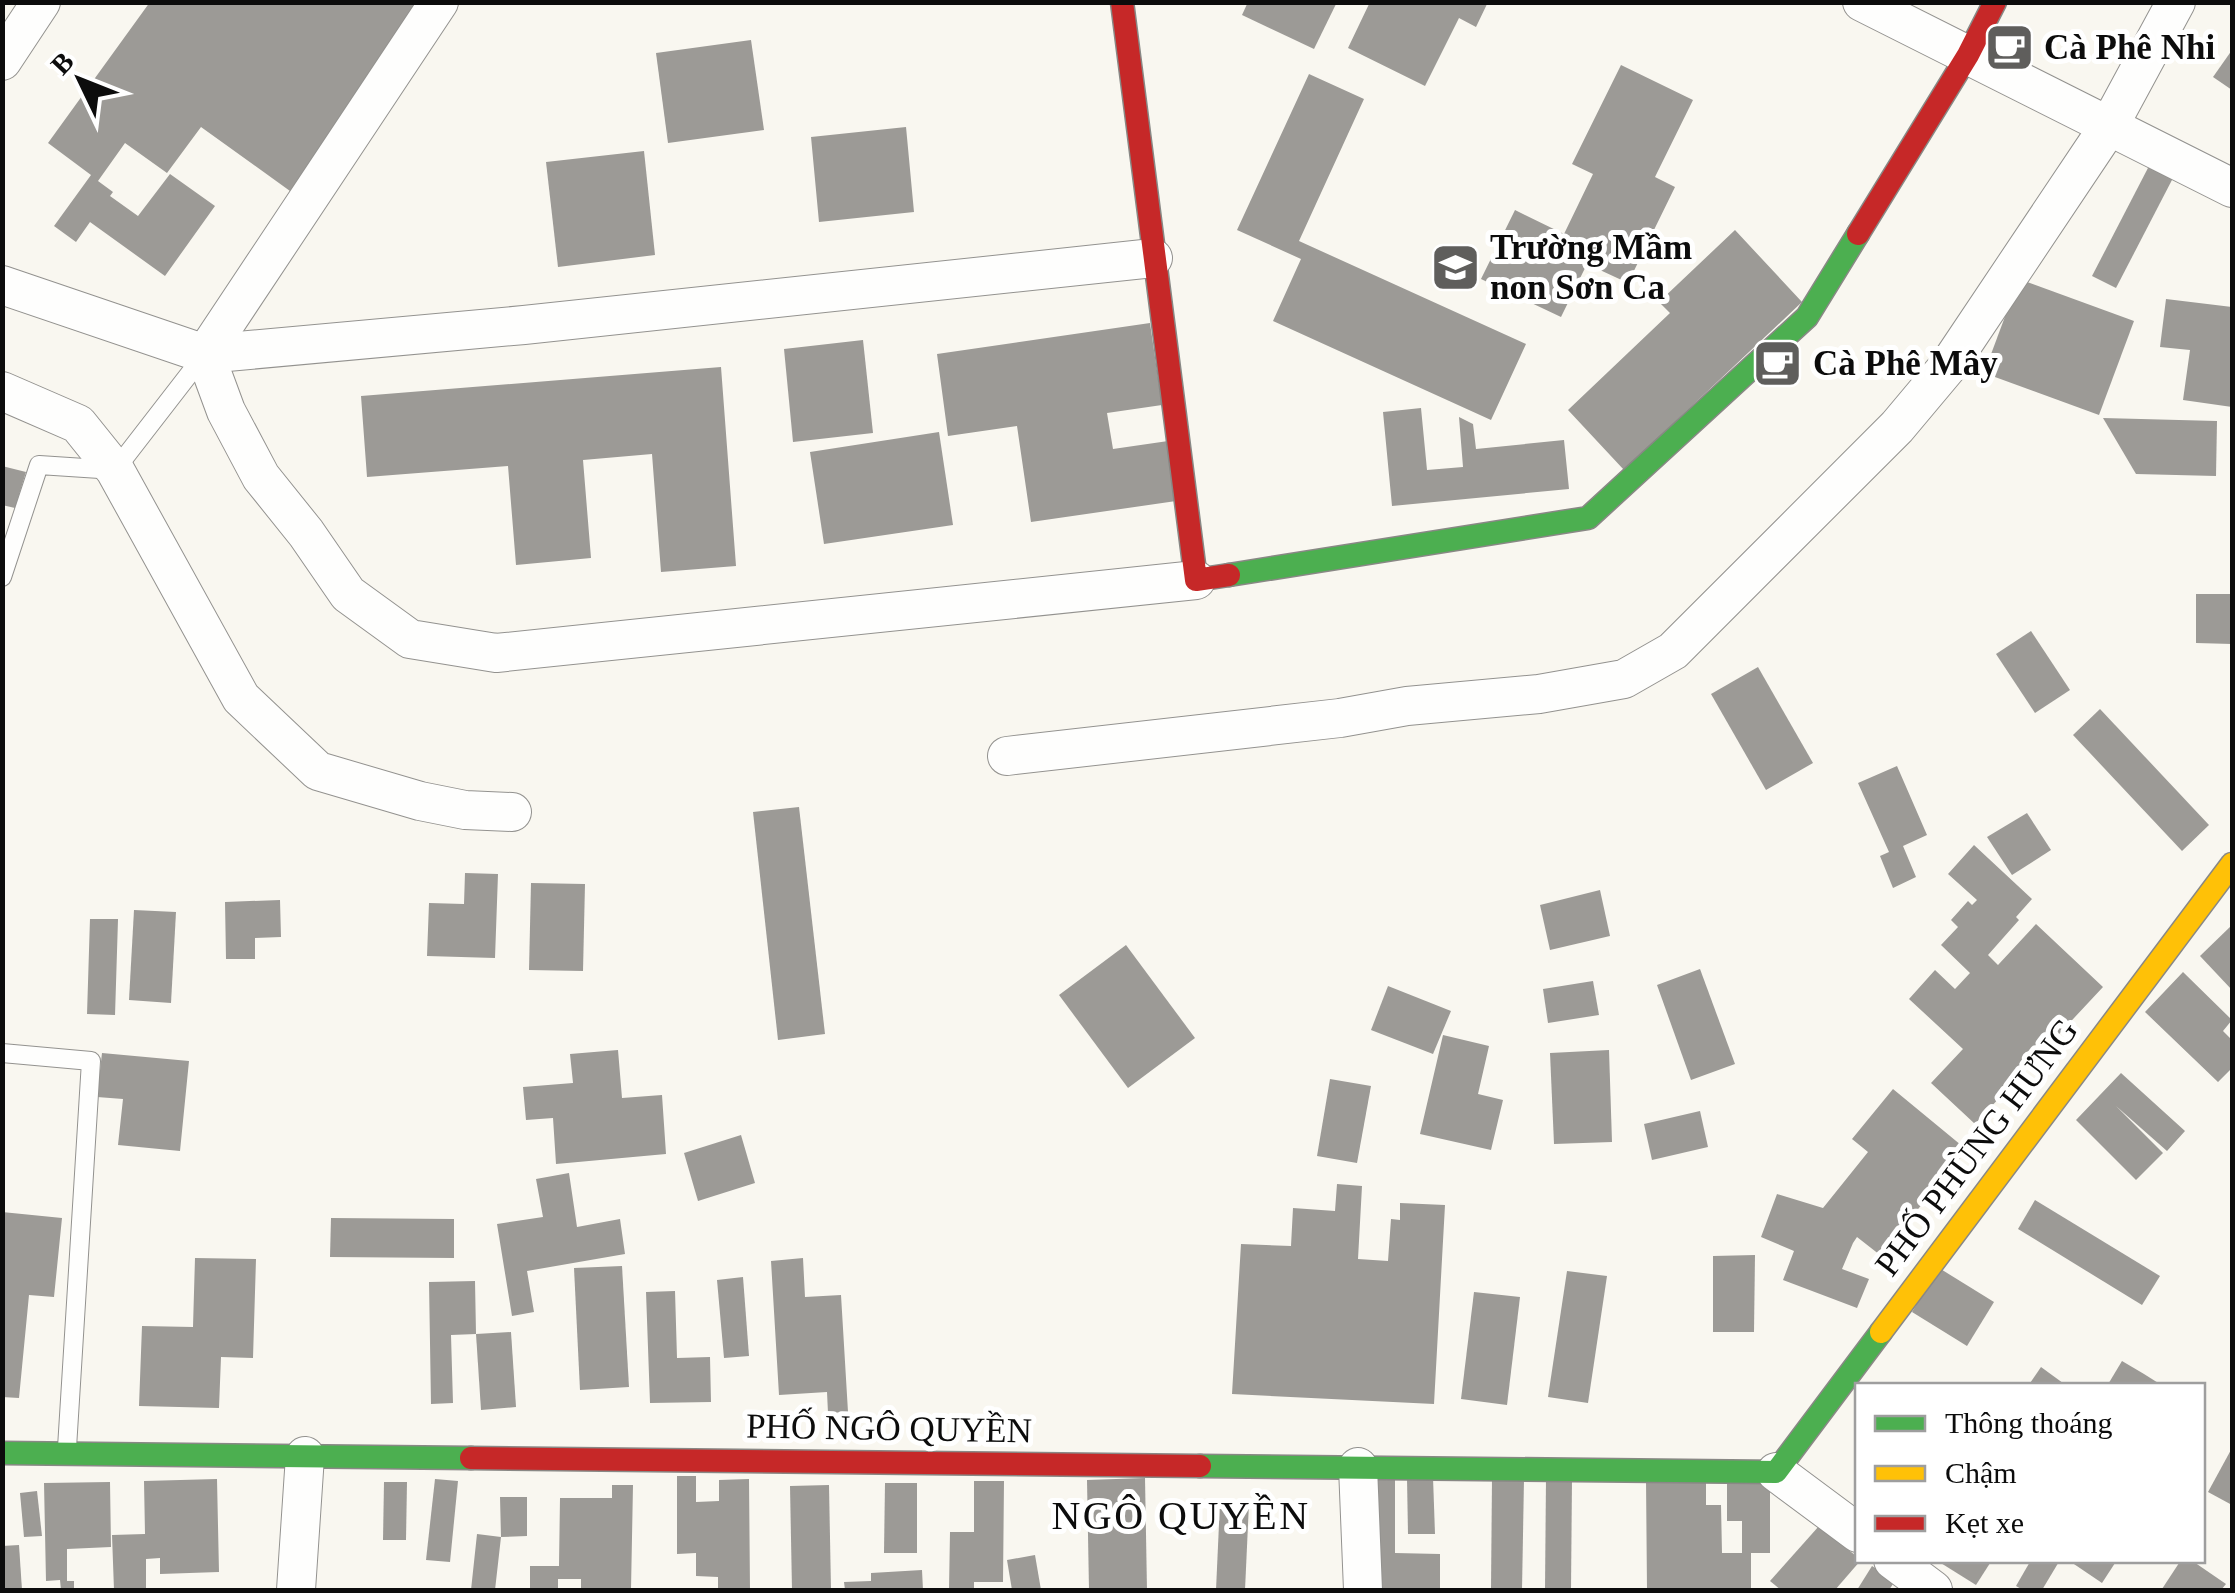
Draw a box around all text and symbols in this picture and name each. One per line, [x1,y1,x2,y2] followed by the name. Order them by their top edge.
[1983,21,2035,73] cafe icon: Cà Phê Nhi
[2044,28,2215,67] place label: Cà Phê Nhi
[30,30,130,130] north arrow
[44,46,80,81] text: B
[1490,228,1692,307] place label: Trường Mầm non Sơn Ca
[1429,241,1481,293] school or university icon: Trường Mầm non Sơn Ca
[1752,337,1804,389] cafe icon: Cà Phê Mây
[1813,344,1998,383] place label: Cà Phê Mây
[1866,1010,2086,1283] street label: PHỐ PHÙNG HƯNG
[1855,1383,2205,1563] legend
[746,1405,1032,1450] street label: PHỐ NGÔ QUYỀN
[1945,1406,2112,1439] text: Thông thoáng
[1945,1456,2017,1489] text: Chậm
[1051,1493,1311,1538] district label: NGÔ QUYỀN
[1945,1506,2024,1539] text: Kẹt xe

